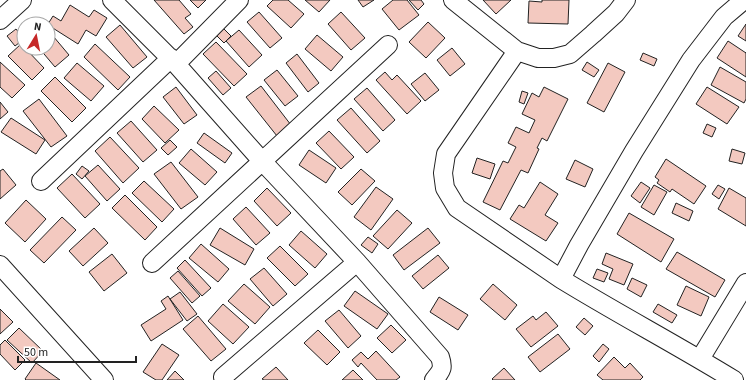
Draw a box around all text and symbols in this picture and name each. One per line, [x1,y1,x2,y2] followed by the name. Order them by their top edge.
[16,16,56,56] north arrow
[33,19,43,35] text: N
[18,338,136,364] scale bar
[24,344,48,361] text: 50 m

